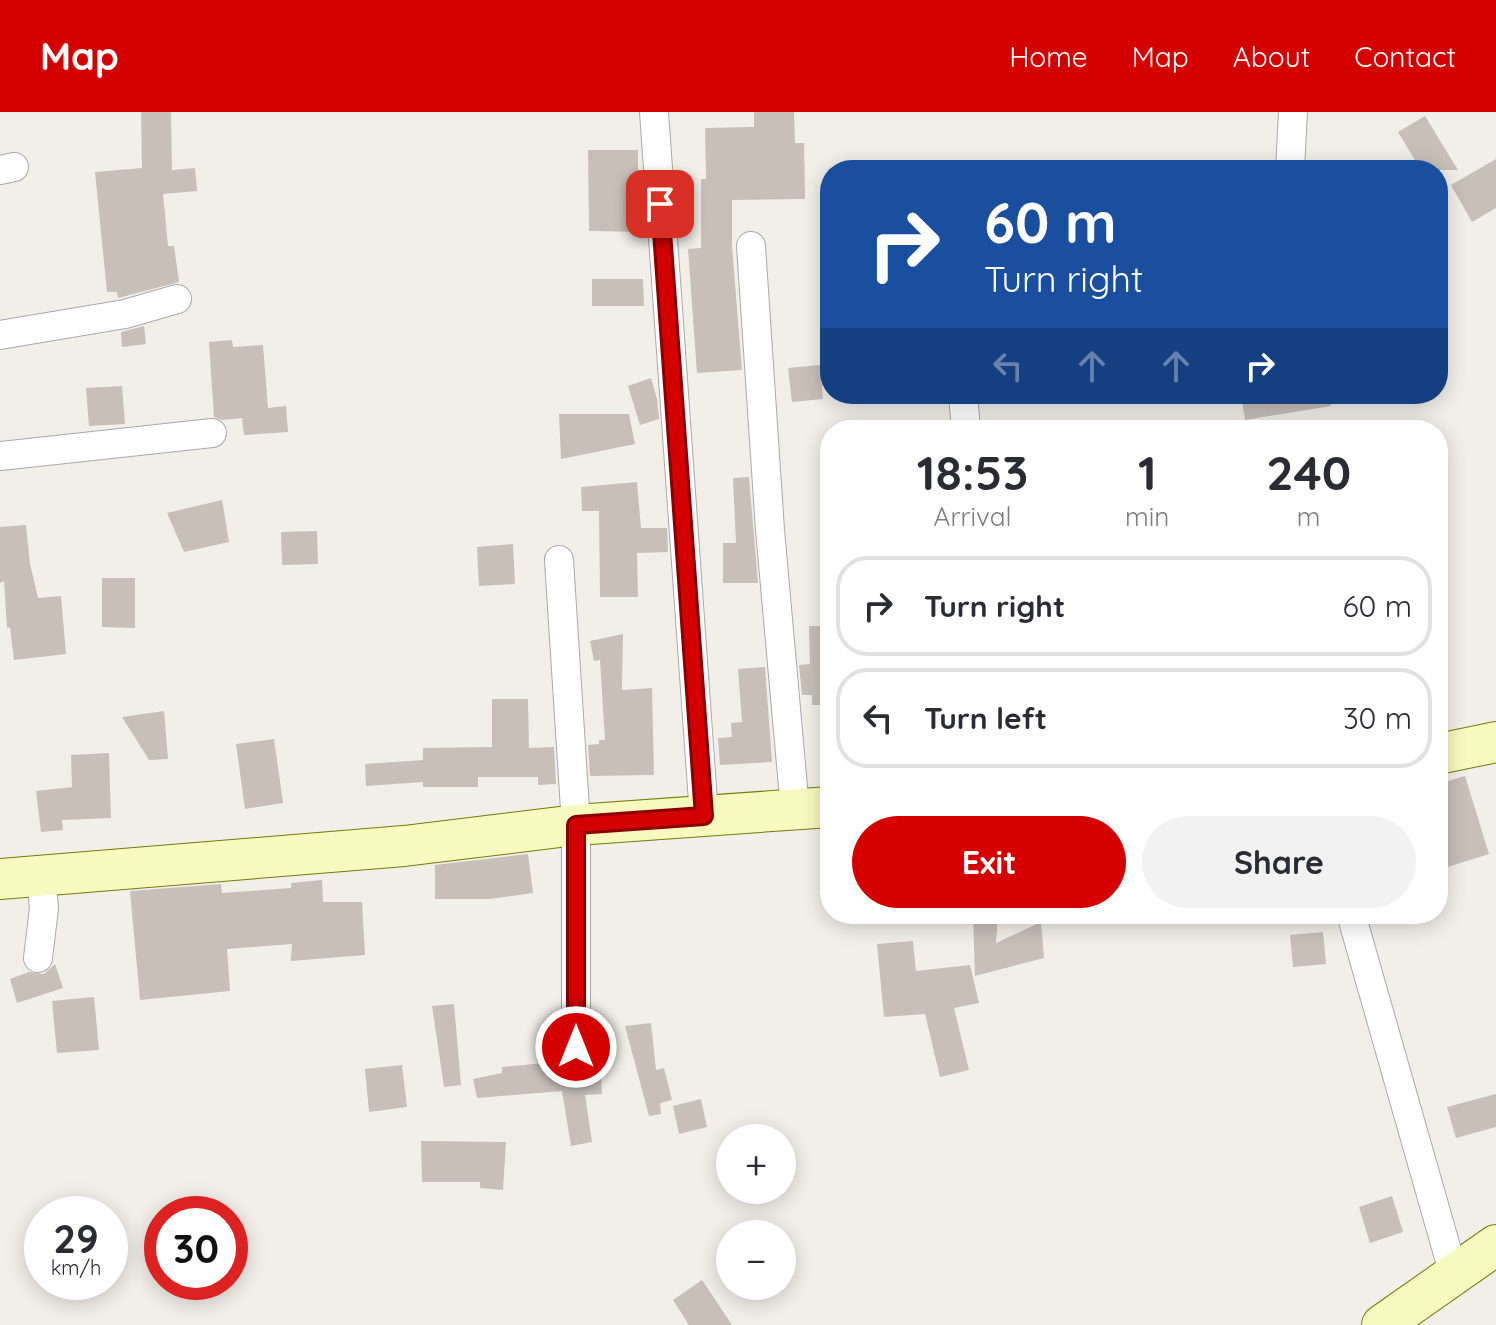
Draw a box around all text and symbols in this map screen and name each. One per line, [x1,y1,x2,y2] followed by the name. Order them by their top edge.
[40,32,119,80] text: Map
[1009,39,1088,74] text: Home
[1132,39,1189,74] text: Map
[1233,39,1310,74] text: About
[1354,39,1456,74] text: Contact
[626,170,694,238] pin
[638,182,682,226] icon: arrive
[984,187,1117,257] text: 60 m
[852,192,956,296] icon: right
[984,256,1143,301] text: Turn right
[986,344,1030,388] icon: left
[1070,344,1114,388] icon: ahead
[1154,344,1198,388] icon: ahead
[1238,344,1282,388] icon: right
[917,442,1028,502] text: 18:53
[1138,442,1157,502] text: 1
[1266,442,1351,502] text: 240
[934,500,1011,533] text: Arrival
[1125,500,1169,533] text: min
[1297,500,1321,533] text: m
[856,584,900,628] icon: right
[924,587,1065,625] text: Turn right
[1342,587,1412,625] text: 60 m
[856,696,900,740] icon: left
[924,699,1047,737] text: Turn left
[1343,699,1412,737] text: 30 m
[852,816,1126,908] button: Exit
[1142,816,1416,908] button: Share
[534,1005,618,1089] position arrow
[716,1124,796,1300] map controls
[716,1124,796,1204] button: +
[144,1196,248,1300] speed limit sign: 30
[53,1213,99,1263] text: 29
[716,1220,796,1300] button: −
[51,1255,101,1280] text: km/h

